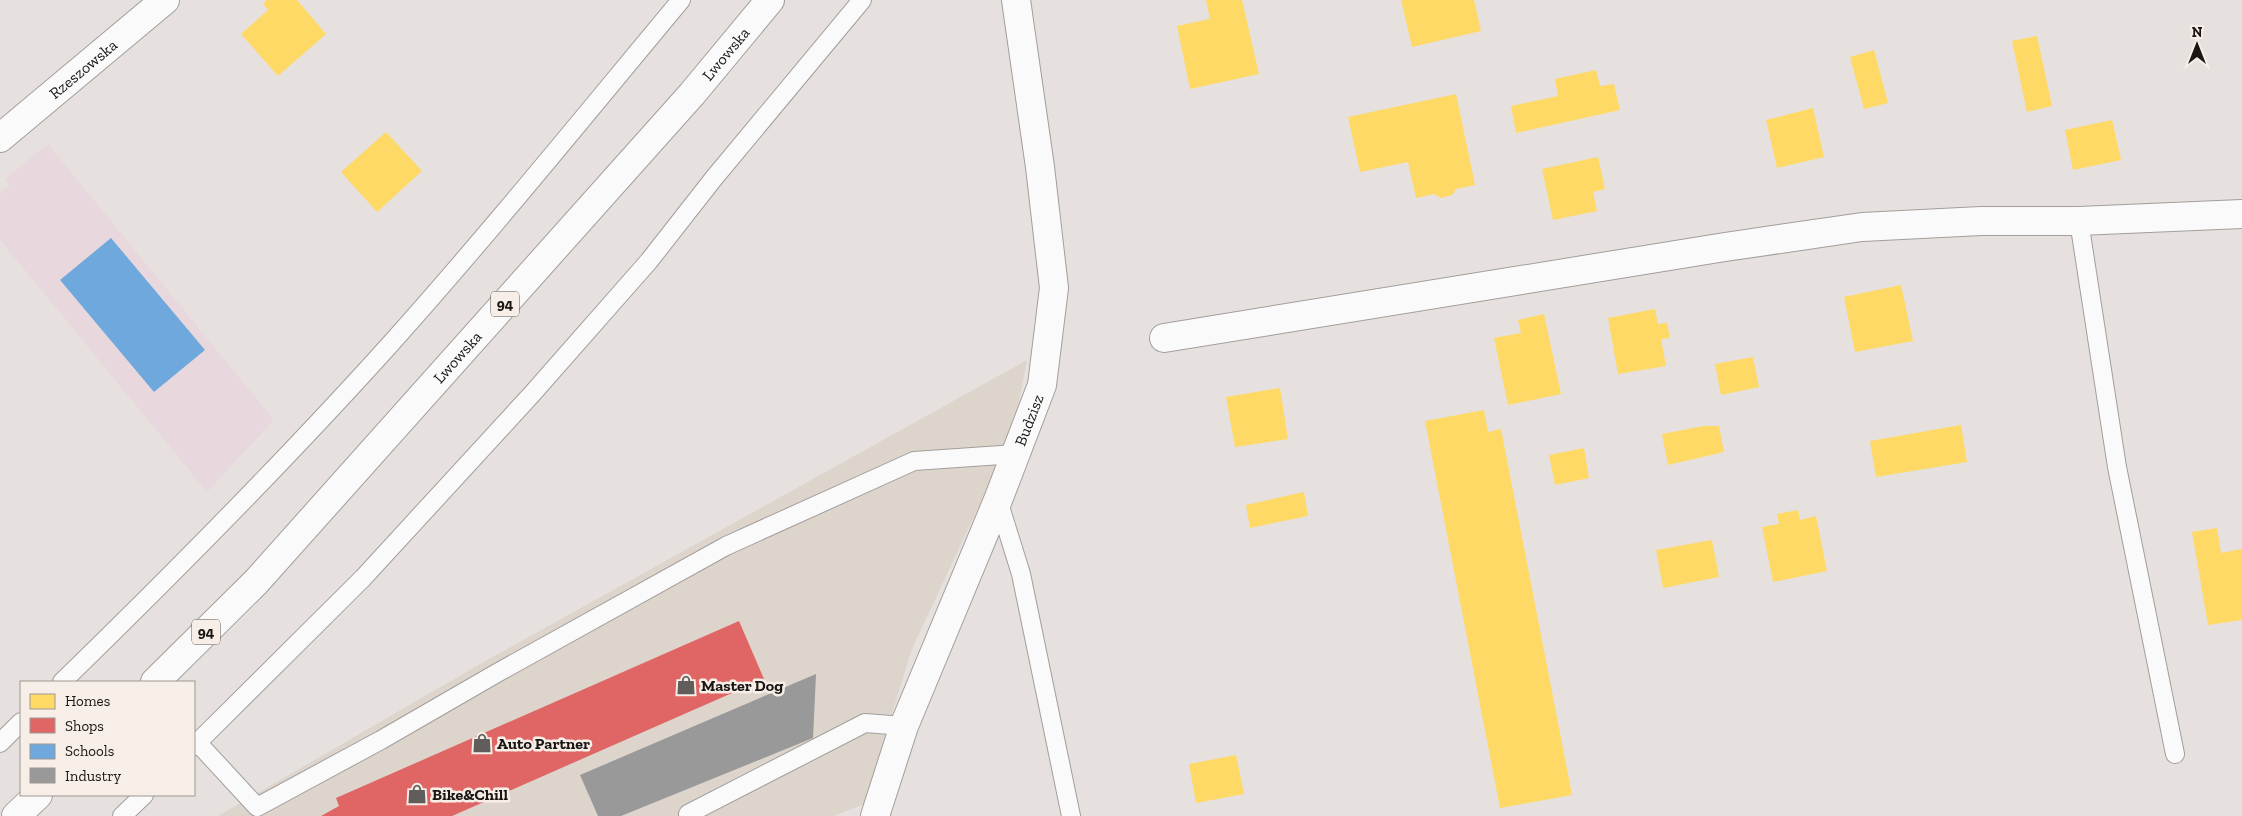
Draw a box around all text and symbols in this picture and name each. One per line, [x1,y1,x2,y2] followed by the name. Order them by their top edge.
[2172,20,2222,70] north arrow
[698,23,754,84] street label: Lwowska
[2192,24,2203,41] text: N
[45,35,121,103] street label: Rzeszowska
[491,292,519,316] road number: 94
[429,327,486,387] street label: Lwowska
[1011,392,1048,449] street label: Budzisz
[192,620,220,644] road number: 94
[675,674,697,696] shop icon: Master Dog
[701,676,783,695] place label: Master Dog
[20,681,195,796] legend
[65,692,110,710] text: Homes
[65,717,104,735] text: Shops
[471,732,493,754] shop icon: Auto Partner
[497,734,590,753] place label: Auto Partner
[65,742,114,760] text: Schools
[65,767,122,785] text: Industry
[406,783,428,805] shop icon: Bike&Chill
[432,785,508,804] place label: Bike&Chill

